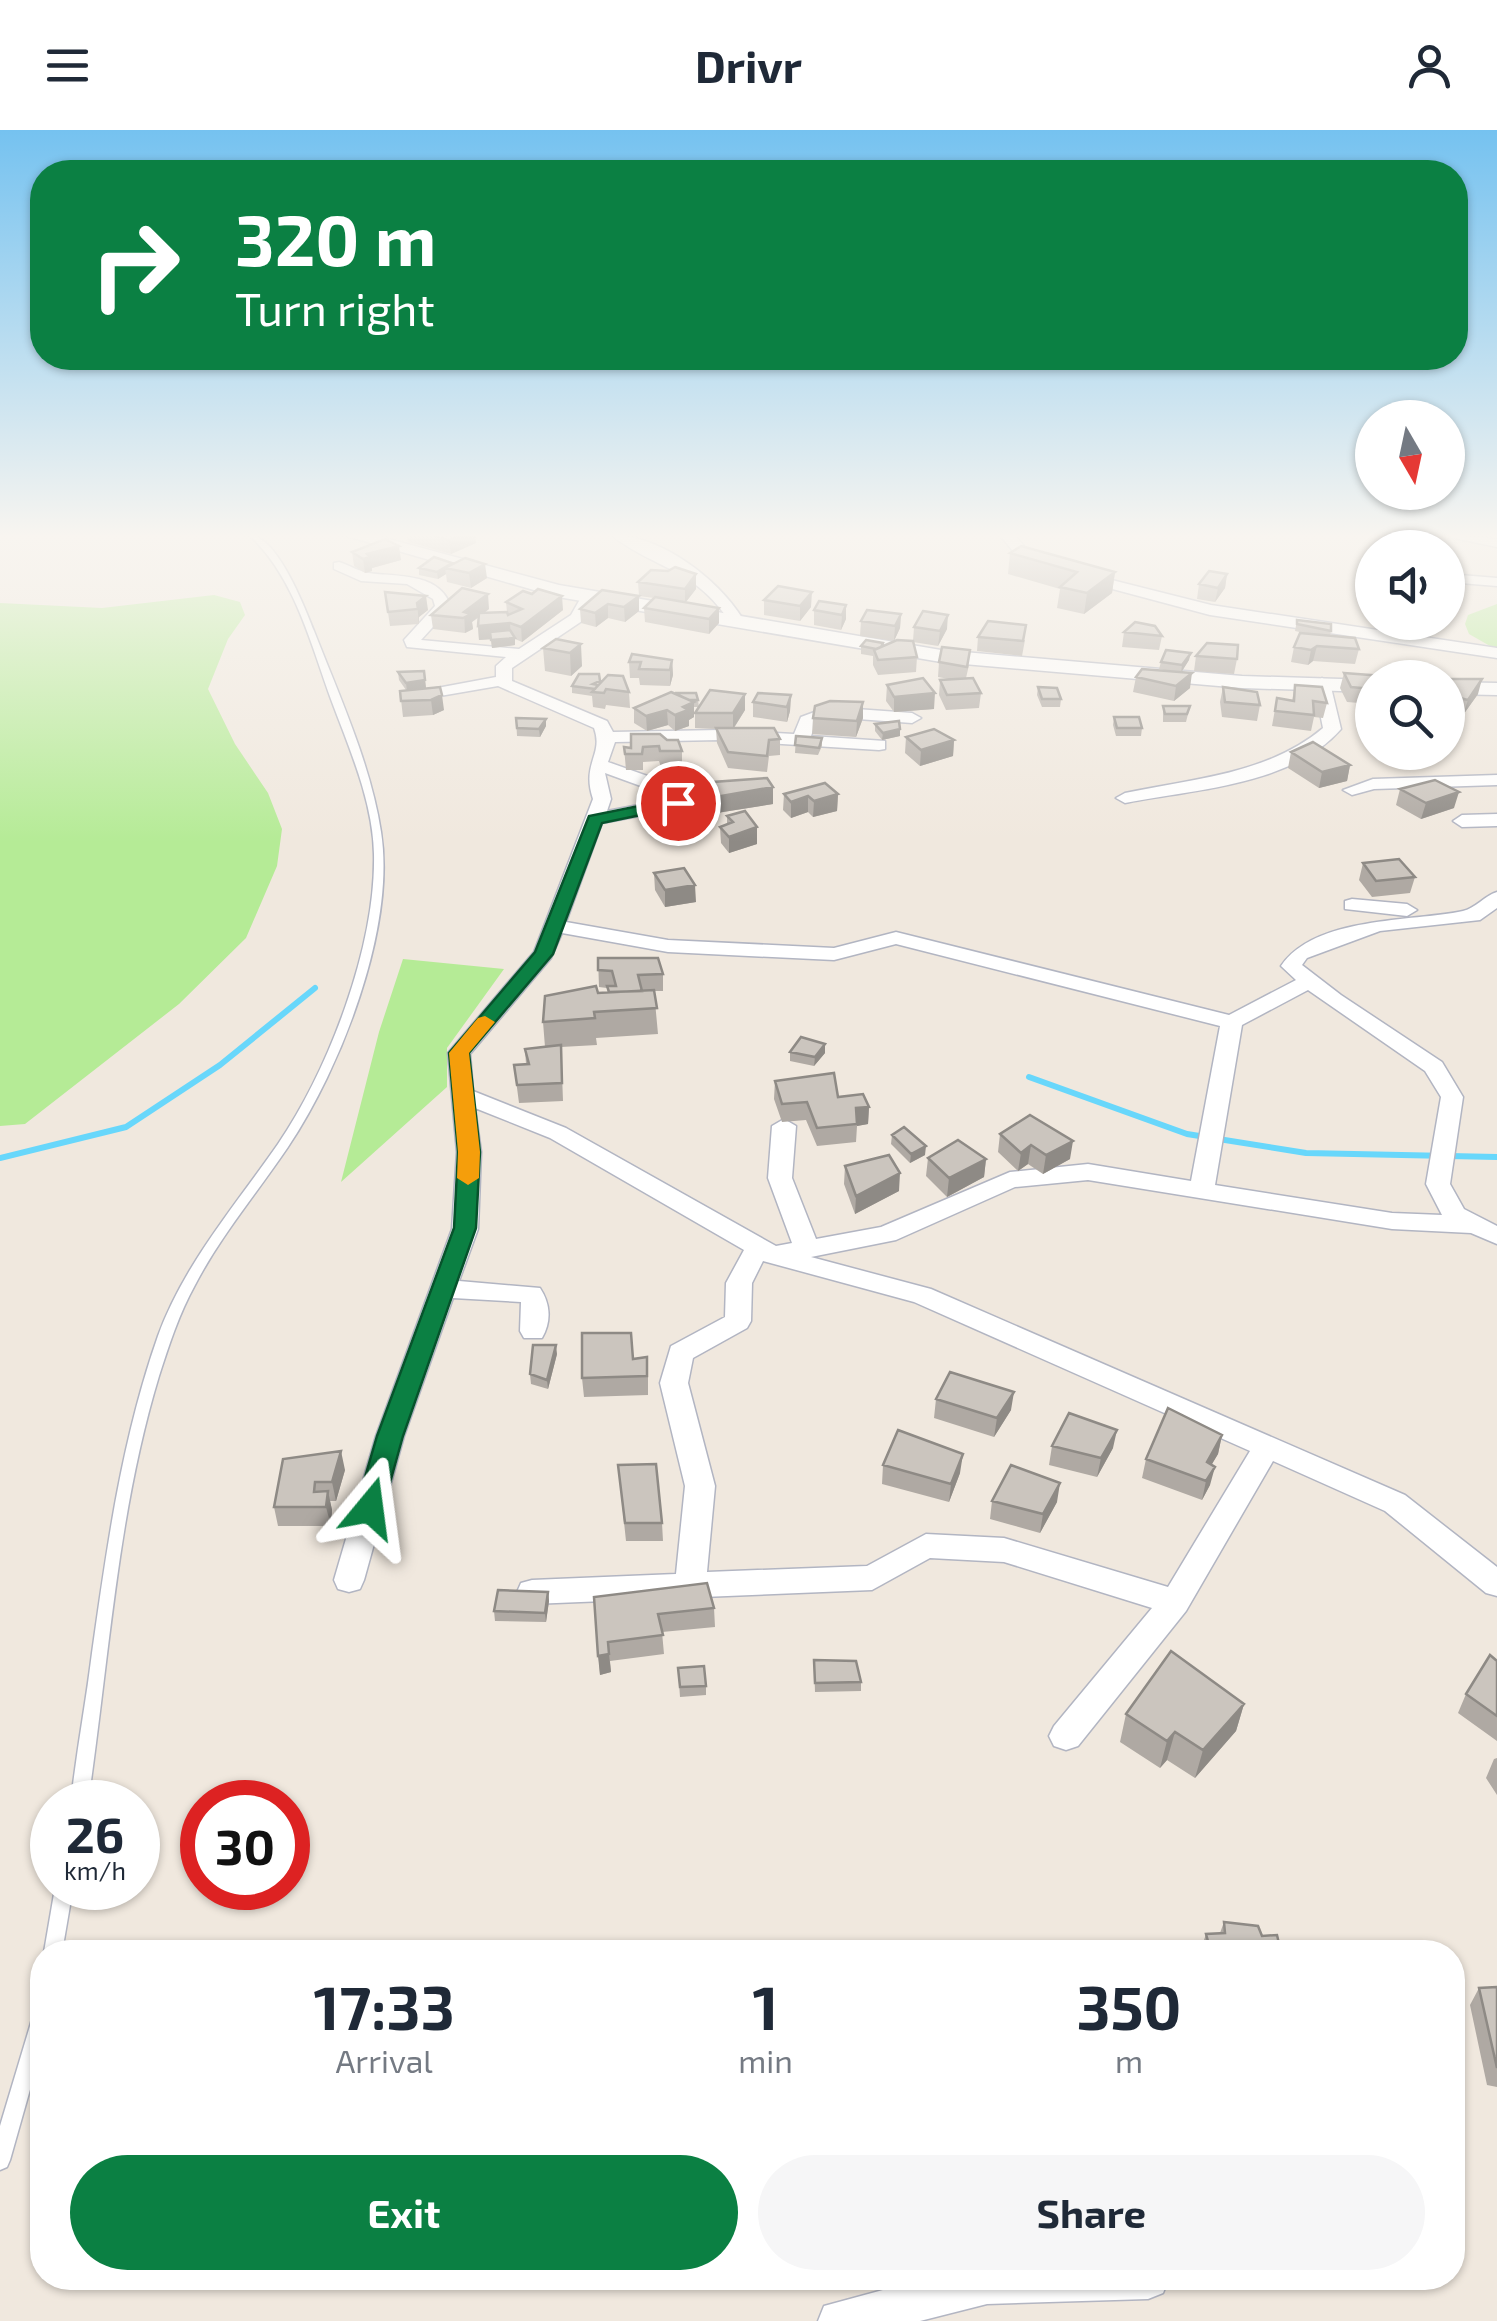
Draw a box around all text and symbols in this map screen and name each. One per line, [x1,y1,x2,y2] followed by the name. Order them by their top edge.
[40,38,95,93] icon: menu
[695,38,802,92] text: Drivr
[1402,38,1457,93] icon: person
[235,196,436,280] text: 320 m
[70,200,200,330] icon: right
[235,281,435,335] text: Turn right
[1355,400,1465,510] north arrow
[1355,400,1465,770] map controls
[1355,530,1465,640] button: sound
[1355,660,1465,770] button: search
[636,761,721,846] pin
[651,776,706,831] icon: arrive
[318,1456,422,1560] position arrow
[180,1780,310,1910] speed limit sign: 30
[66,1803,124,1863] text: 26
[64,1855,126,1885] text: km/h
[314,1970,455,2042] text: 17:33
[753,1970,778,2042] text: 1
[1076,1970,1181,2042] text: 350
[335,2041,433,2079] text: Arrival
[738,2041,793,2079] text: min
[1115,2041,1143,2079] text: m
[70,2155,738,2270] button: Exit
[758,2155,1425,2270] button: Share

